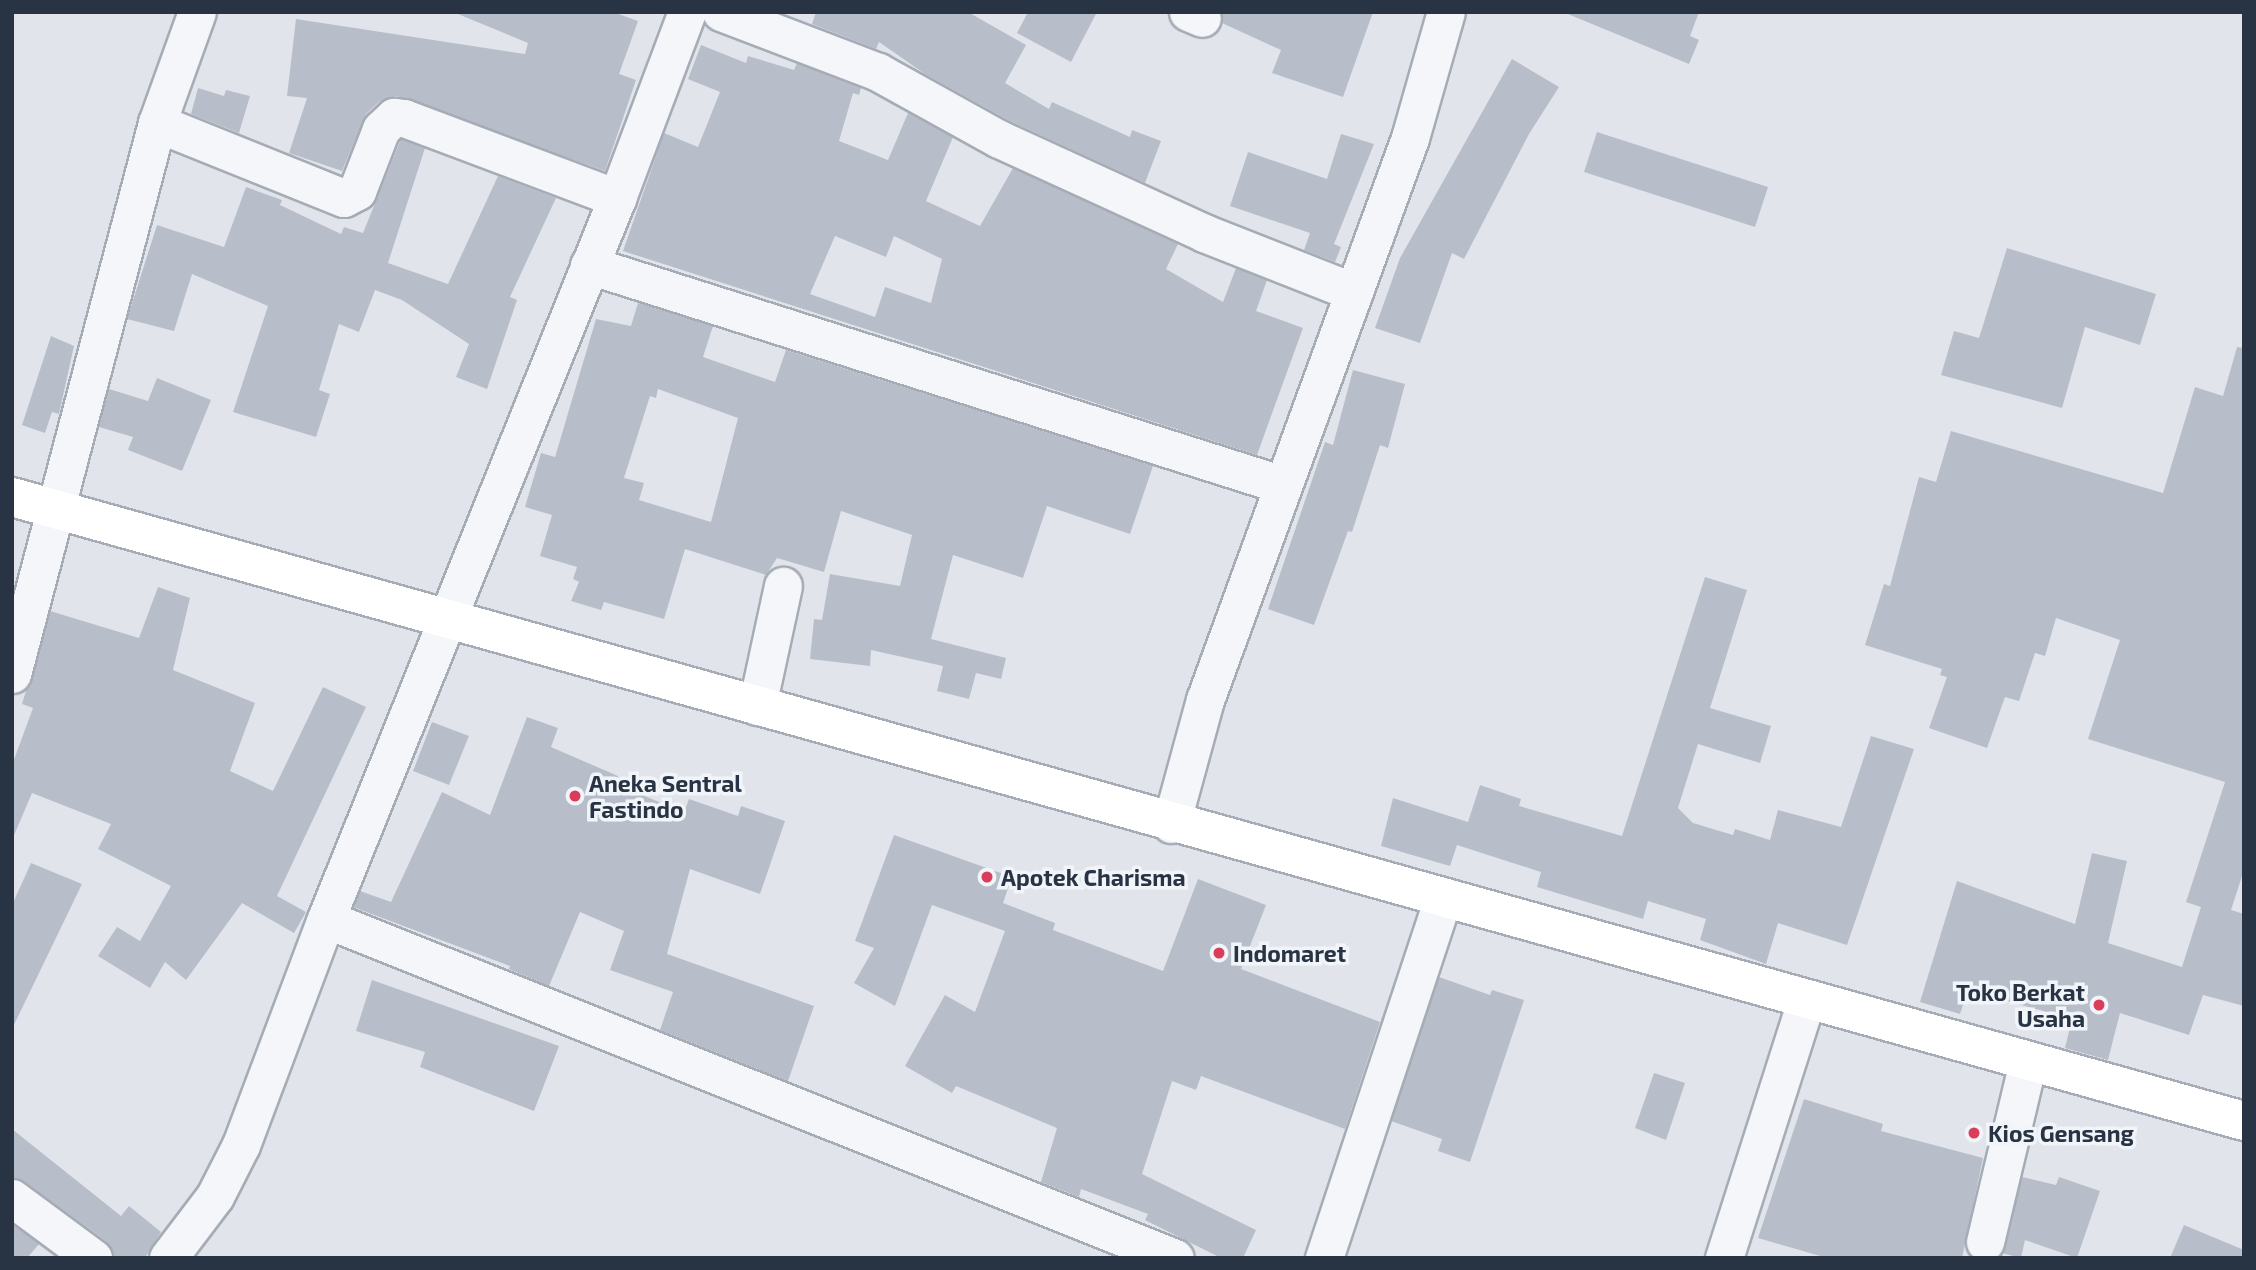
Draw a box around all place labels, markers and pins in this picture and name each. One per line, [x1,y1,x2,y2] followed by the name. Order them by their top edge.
[589,769,742,823] place label: Aneka Sentral Fastindo
[567,788,583,804] marker: Aneka Sentral Fastindo
[1001,863,1186,891] place label: Apotek Charisma
[979,869,995,885] marker: Apotek Charisma
[1233,939,1346,967] place label: Indomaret
[1211,945,1227,961] marker: Indomaret
[1956,978,2085,1032] place label: Toko Berkat Usaha
[2091,997,2107,1013] marker: Toko Berkat Usaha
[1988,1119,2134,1147] place label: Kios Gensang
[1966,1125,1982,1141] marker: Kios Gensang

